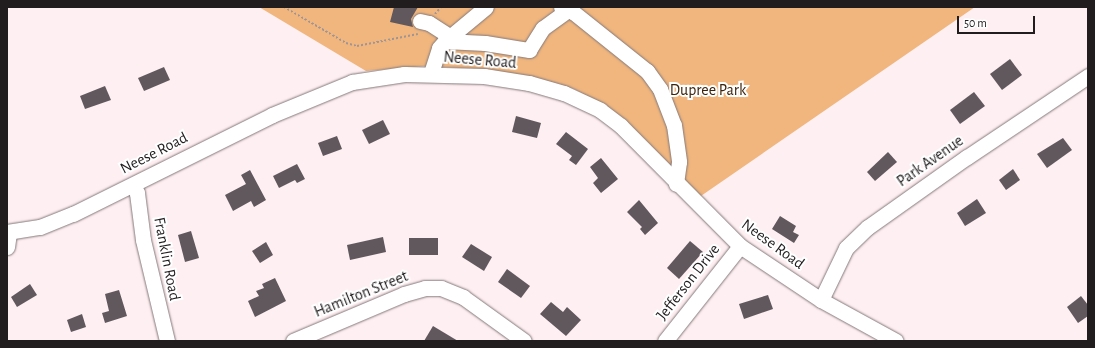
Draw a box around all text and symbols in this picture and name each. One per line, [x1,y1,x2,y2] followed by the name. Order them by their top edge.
[959,8,1037,34] scale bar
[964,17,987,29] text: 50 m
[443,47,517,73] street label: Neese Road
[670,80,746,100] park label: Dupree Park
[117,128,191,178] street label: Neese Road
[893,131,967,191] street label: Park Avenue
[738,215,808,273] street label: Neese Road
[149,216,185,302] street label: Franklin Road
[652,240,724,324] street label: Jefferson Drive
[311,266,411,322] street label: Hamilton Street

